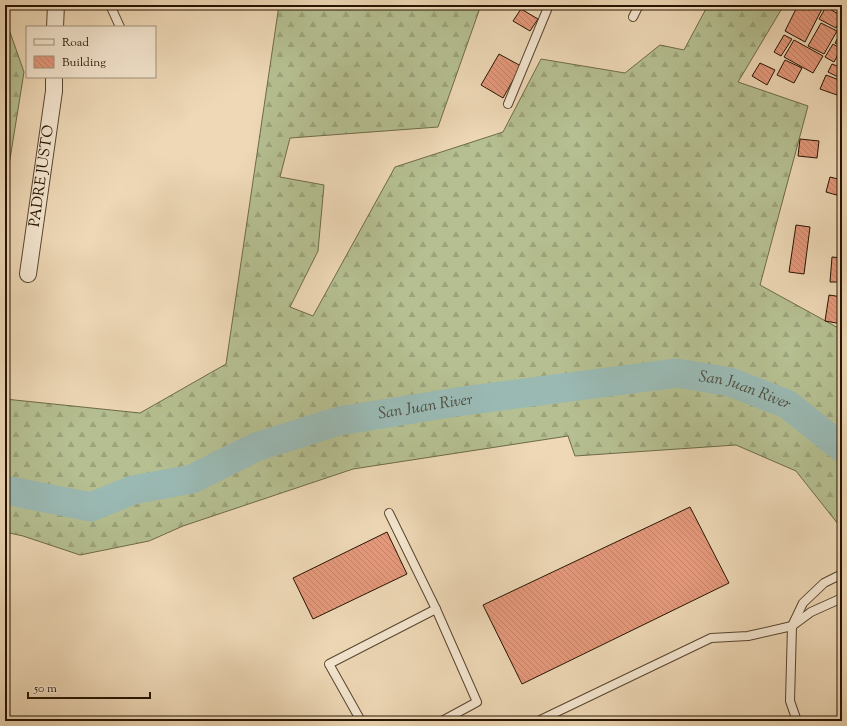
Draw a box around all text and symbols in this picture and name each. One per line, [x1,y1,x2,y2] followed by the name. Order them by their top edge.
[26,26,156,78] legend
[62,34,89,52] text: Road
[62,54,106,72] text: Building
[24,123,60,229] street label: PADRE JUSTO
[697,365,797,415] water label: San Juan River
[376,388,474,426] water label: San Juan River
[28,674,150,700] scale bar
[33,680,57,698] text: 50 m

